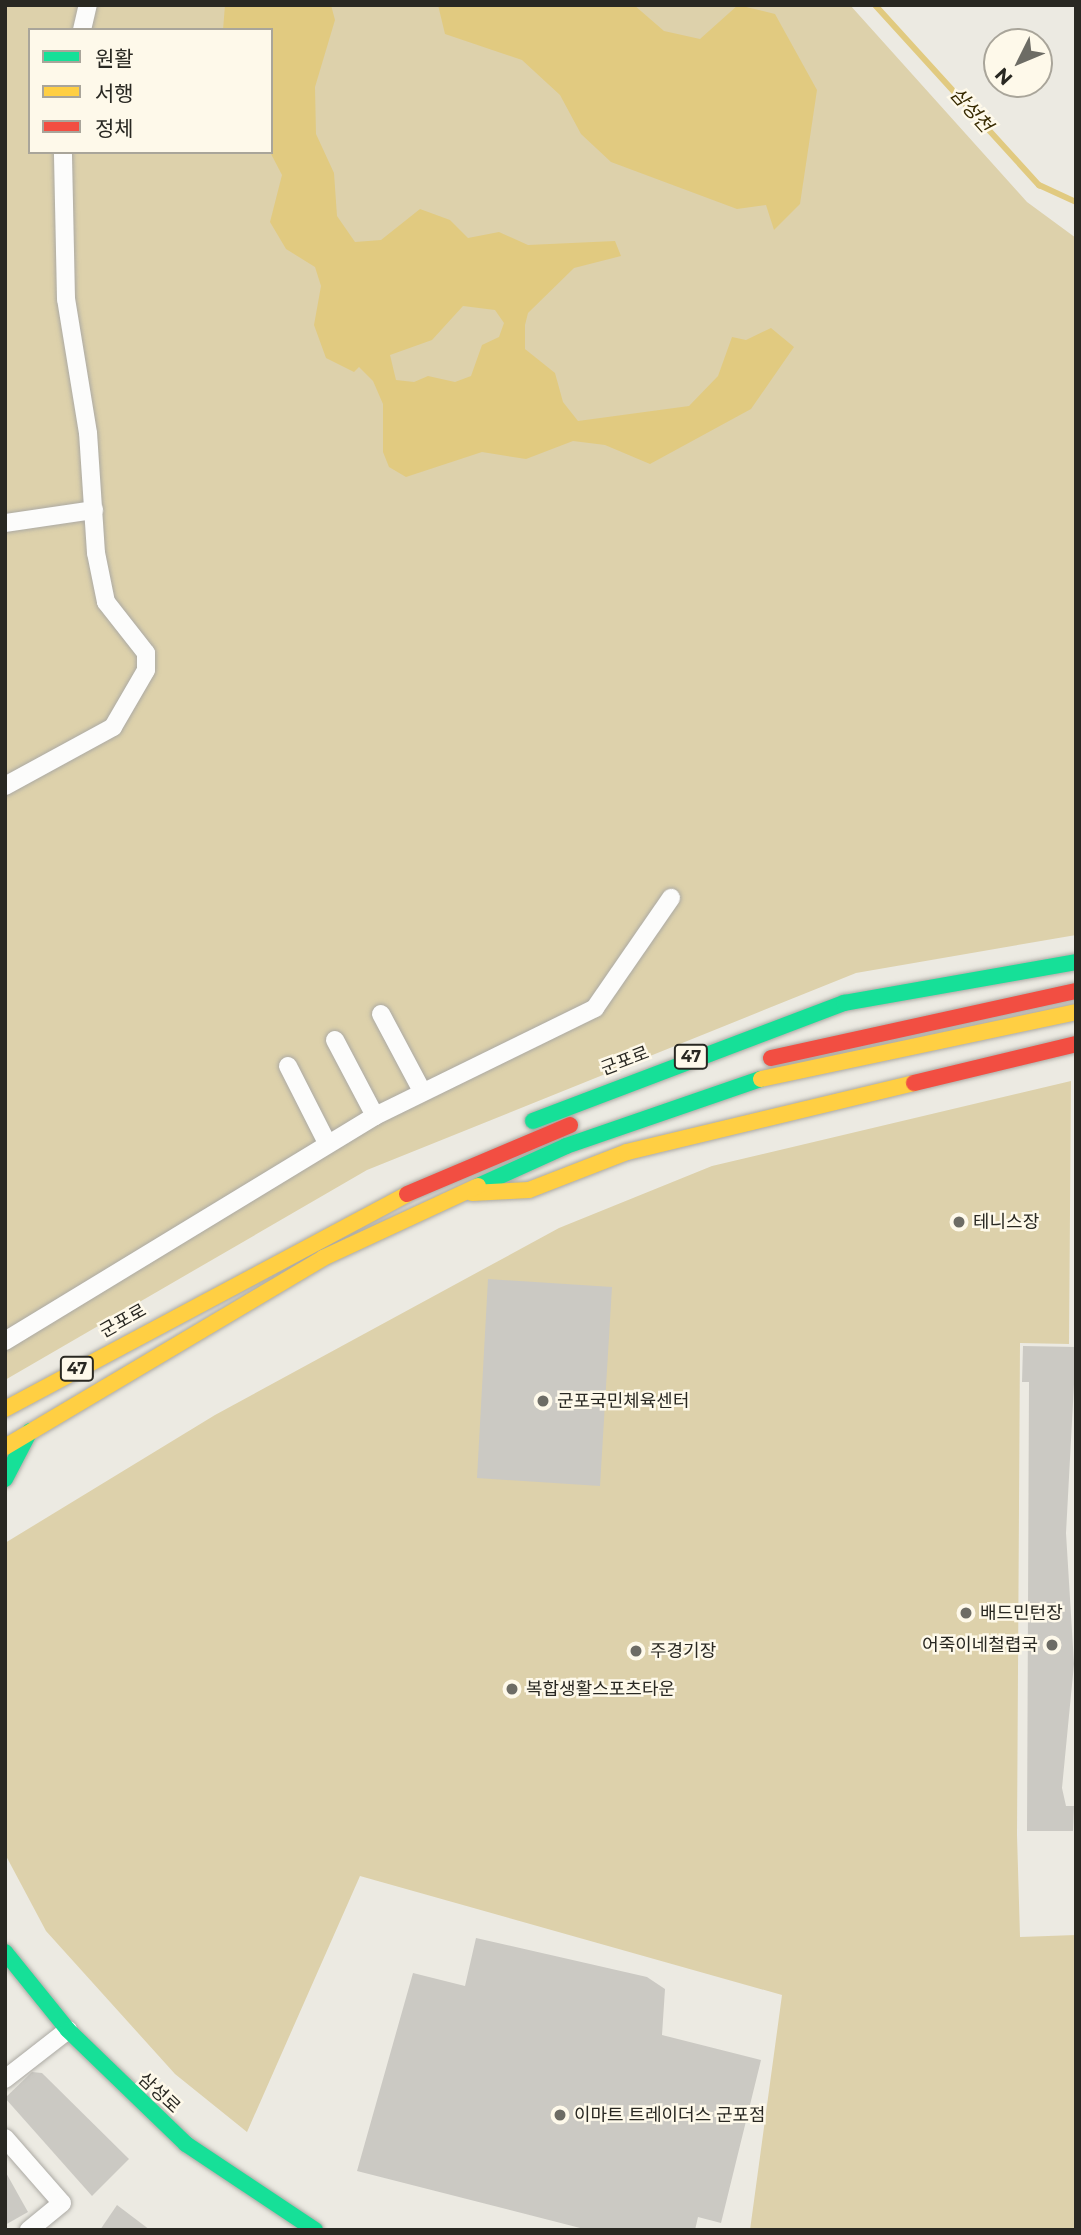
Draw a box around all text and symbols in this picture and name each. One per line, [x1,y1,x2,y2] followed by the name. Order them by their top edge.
[28,28,273,154] legend
[983,28,1053,98] north arrow
[95,46,134,71] text: 원활
[990,63,1017,90] text: N
[95,81,134,106] text: 서행
[945,83,997,137] water label: 삼성천
[95,116,134,141] text: 정체
[598,1042,652,1080] street label: 군포로
[674,1044,708,1070] road number: 47
[973,1211,1039,1233] place label: 테니스장
[951,1214,967,1230] marker: 테니스장
[96,1300,150,1342] street label: 군포로
[60,1357,94,1382] road number: 47
[557,1390,689,1412] place label: 군포국민체육센터
[535,1393,551,1409] marker: 군포국민체육센터
[980,1602,1063,1624] place label: 배드민턴장
[958,1605,974,1621] marker: 배드민턴장
[922,1634,1038,1656] place label: 어죽이네철렵국
[1044,1637,1060,1653] marker: 어죽이네철렵국
[650,1640,716,1662] place label: 주경기장
[628,1643,644,1659] marker: 주경기장
[526,1678,675,1700] place label: 복합생활스포츠타운
[504,1681,520,1697] marker: 복합생활스포츠타운
[133,2068,185,2118] street label: 삼성로
[574,2104,766,2126] place label: 이마트 트레이더스 군포점
[552,2107,568,2123] marker: 이마트 트레이더스 군포점

